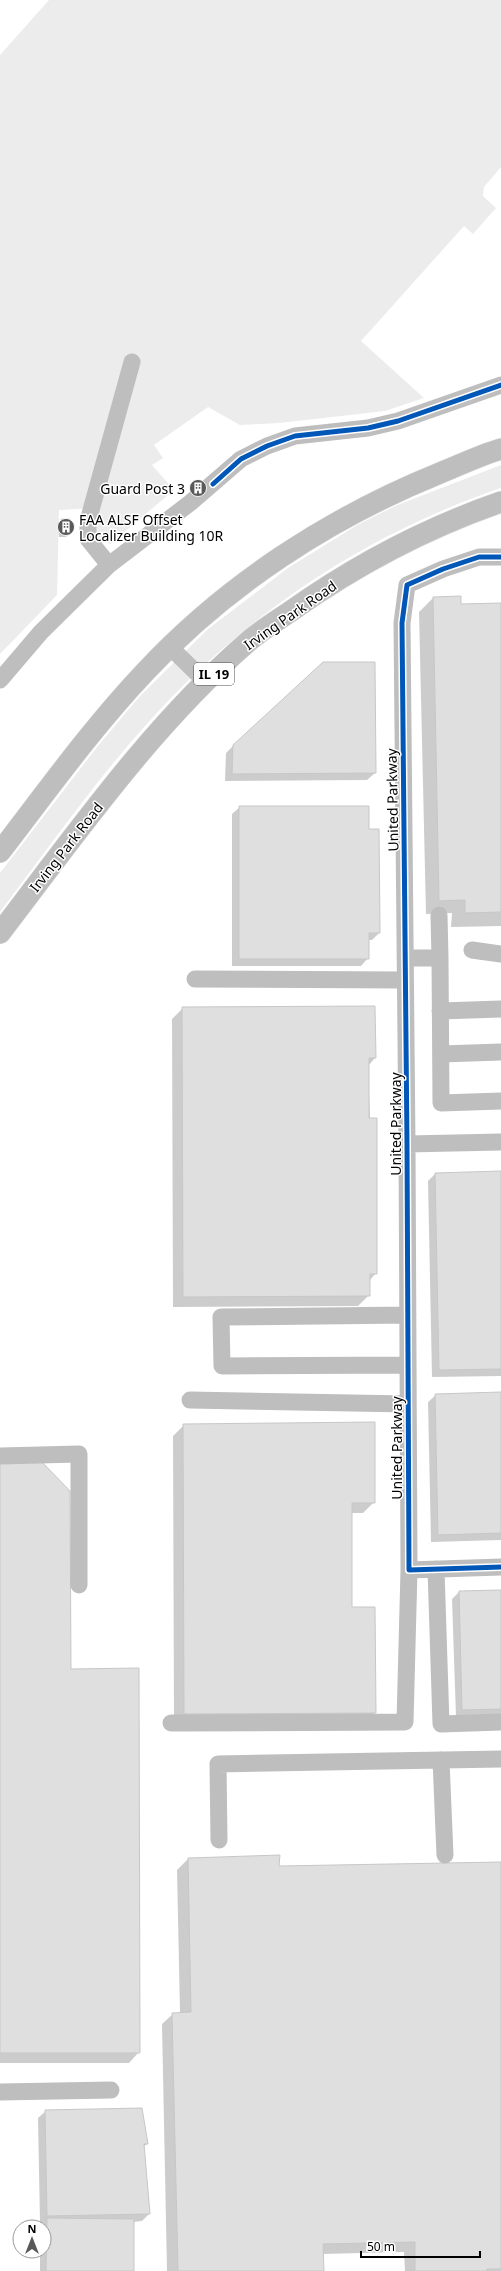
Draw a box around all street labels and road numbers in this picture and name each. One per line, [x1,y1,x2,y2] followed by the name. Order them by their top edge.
[240,576,340,654] street label: Irving Park Road
[194,663,234,685] road number: IL 19
[382,747,402,852] street label: United Parkway
[25,798,107,896] street label: Irving Park Road
[386,1072,405,1176] street label: United Parkway
[387,1396,406,1500] street label: United Parkway

